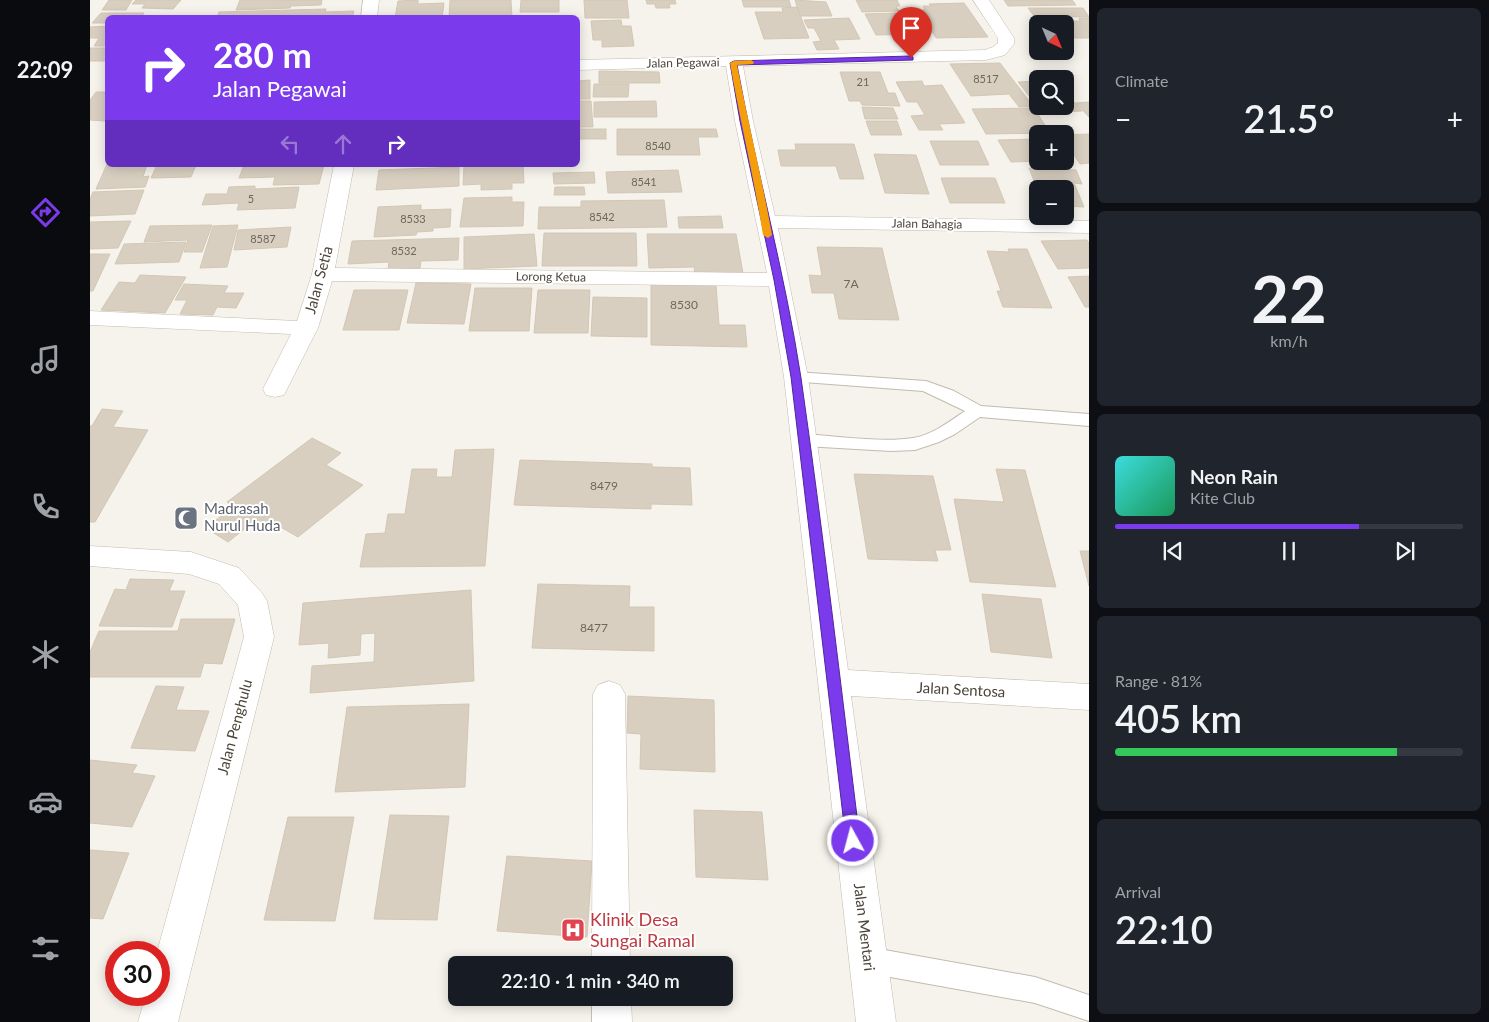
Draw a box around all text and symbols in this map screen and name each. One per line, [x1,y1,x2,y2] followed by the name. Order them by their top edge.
[890,7,932,58] pin
[897,14,925,42] icon: arrive
[1029,15,1074,60] north arrow
[1029,15,1074,225] map controls
[213,33,312,75] text: 280 m
[130,35,195,100] icon: right
[646,54,720,71] street label: Jalan Pegawai
[17,56,73,83] text: 22:09
[1029,70,1074,115] button: search
[1115,71,1168,90] text: Climate
[973,72,999,85] house number: 8517
[213,75,347,102] text: Jalan Pegawai
[857,75,869,88] house number: 21
[1244,95,1334,141] text: 21.5°
[1115,102,1131,136] text: −
[1447,102,1463,136] text: +
[1029,125,1074,170] button: +
[276,130,304,158] icon: left
[329,130,357,158] icon: ahead
[382,130,410,158] icon: right
[645,139,671,152] house number: 8540
[631,175,657,188] house number: 8541
[1029,180,1074,225] button: −
[248,192,254,205] house number: 5
[28,195,63,230] icon: directions
[589,210,615,223] house number: 8542
[400,212,426,225] house number: 8533
[892,215,963,232] street label: Jalan Bahagia
[250,232,276,245] house number: 8587
[300,244,336,316] street label: Jalan Setia
[391,244,417,257] house number: 8532
[1251,259,1327,337] text: 22
[516,268,586,285] street label: Lorong Ketua
[843,276,859,291] house number: 7A
[670,297,698,312] house number: 8530
[1270,331,1308,350] text: km/h
[28,342,63,377] icon: music
[1190,465,1278,488] text: Neon Rain
[590,478,618,493] house number: 8479
[1190,488,1255,507] text: Kite Club
[28,489,63,524] icon: phone
[204,499,280,534] place label: Madrasah Nurul Huda
[173,505,199,531] mosque icon: Madrasah Nurul Huda
[1159,537,1187,565] icon: previous
[1275,537,1303,565] icon: pause
[1391,537,1419,565] icon: next
[580,620,608,635] house number: 8477
[28,637,63,672] icon: climate
[1115,671,1202,690] text: Range · 81%
[213,677,255,776] street label: Jalan Penghulu
[916,678,1006,700] street label: Jalan Sentosa
[1115,695,1242,741] text: 405 km
[28,784,63,819] icon: car
[826,814,878,866] position arrow
[851,882,879,972] street label: Jalan Mentari
[1115,882,1161,901] text: Arrival
[1115,906,1213,952] text: 22:10
[590,908,695,951] place label: Klinik Desa Sungai Ramal
[560,917,586,943] hospital icon: Klinik Desa Sungai Ramal
[28,931,63,966] icon: filters
[105,941,170,1006] speed limit sign: 30
[501,969,680,992] text: 22:10 · 1 min · 340 m

